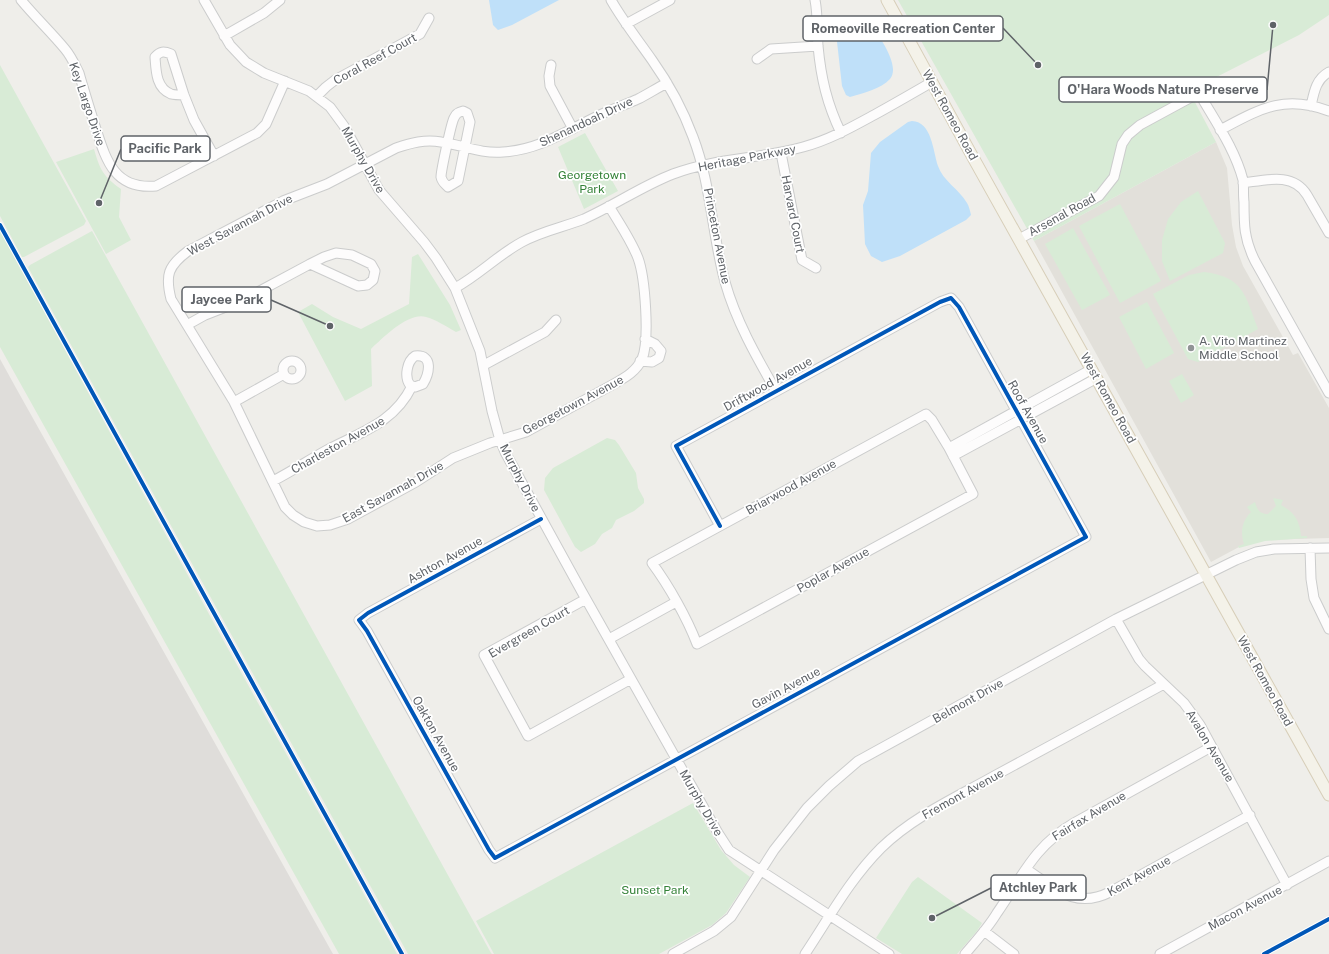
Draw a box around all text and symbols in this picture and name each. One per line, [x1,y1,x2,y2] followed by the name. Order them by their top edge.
[803,16,1003,41] callout: Romeoville Recreation Center
[811,21,996,36] text: Romeoville Recreation Center
[331,30,419,88] street label: Coral Reef Court
[66,60,108,148] street label: Key Largo Drive
[919,67,981,163] street label: West Romeo Road
[1059,77,1267,102] callout: O'Hara Woods Nature Preserve
[1067,82,1259,97] text: O'Hara Woods Nature Preserve
[537,94,635,150] street label: Shenandoah Drive
[338,124,388,196] street label: Murphy Drive
[121,136,210,161] callout: Pacific Park
[128,141,202,156] text: Pacific Park
[697,142,798,174] street label: Heritage Parkway
[558,168,626,196] park label: Georgetown Park
[779,174,807,254] street label: Harvard Court
[701,187,733,285] street label: Princeton Avenue
[185,191,295,259] street label: West Savannah Drive
[1026,191,1098,239] street label: Arsenal Road
[182,287,271,312] callout: Jaycee Park
[191,292,264,307] text: Jaycee Park
[1199,334,1287,362] place label: A. Vito Martinez Middle School
[1186,343,1196,353] marker: A. Vito Martinez Middle School
[1077,350,1139,446] street label: West Romeo Road
[721,354,815,414] street label: Driftwood Avenue
[520,372,626,438] street label: Georgetown Avenue
[1005,378,1051,446] street label: Roof Avenue
[289,413,387,477] street label: Charleston Avenue
[497,442,543,514] street label: Murphy Drive
[743,456,839,518] street label: Briarwood Avenue
[340,458,446,526] street label: East Savannah Drive
[405,534,485,586] street label: Ashton Avenue
[794,544,872,596] street label: Poplar Avenue
[486,603,572,661] street label: Evergreen Court
[1234,633,1296,729] street label: West Romeo Road
[749,664,823,712] street label: Gavin Avenue
[930,676,1006,726] street label: Belmont Drive
[409,694,463,774] street label: Oakton Avenue
[1183,707,1237,785] street label: Avalon Avenue
[920,766,1006,822] street label: Fremont Avenue
[676,767,726,839] street label: Murphy Drive
[1050,788,1129,844] street label: Fairfax Avenue
[1105,853,1173,899] street label: Kent Avenue
[991,875,1086,900] callout: Atchley Park
[999,880,1078,895] text: Atchley Park
[621,883,689,897] park label: Sunset Park
[1206,883,1284,933] street label: Macon Avenue

